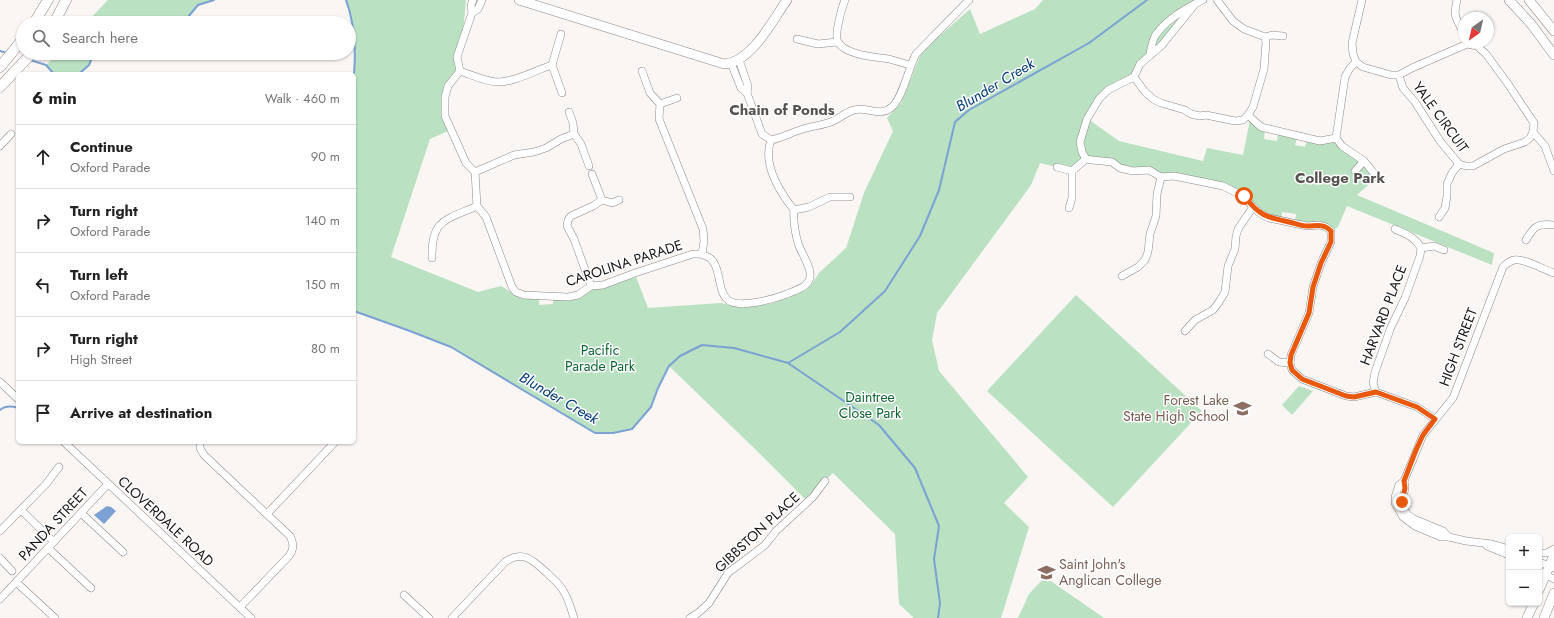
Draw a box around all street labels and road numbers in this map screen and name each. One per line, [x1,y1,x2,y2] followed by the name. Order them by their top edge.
[1408,78,1474,157] street label: YALE CIRCUIT
[563,235,685,291] street label: CAROLINA PARADE
[1355,262,1411,368] street label: HARVARD PLACE
[1434,304,1482,389] street label: HIGH STREET
[114,471,218,571] street label: CLOVERDALE ROAD
[14,483,92,565] street label: PANDA STREET
[710,487,804,577] street label: GIBBSTON PLACE

